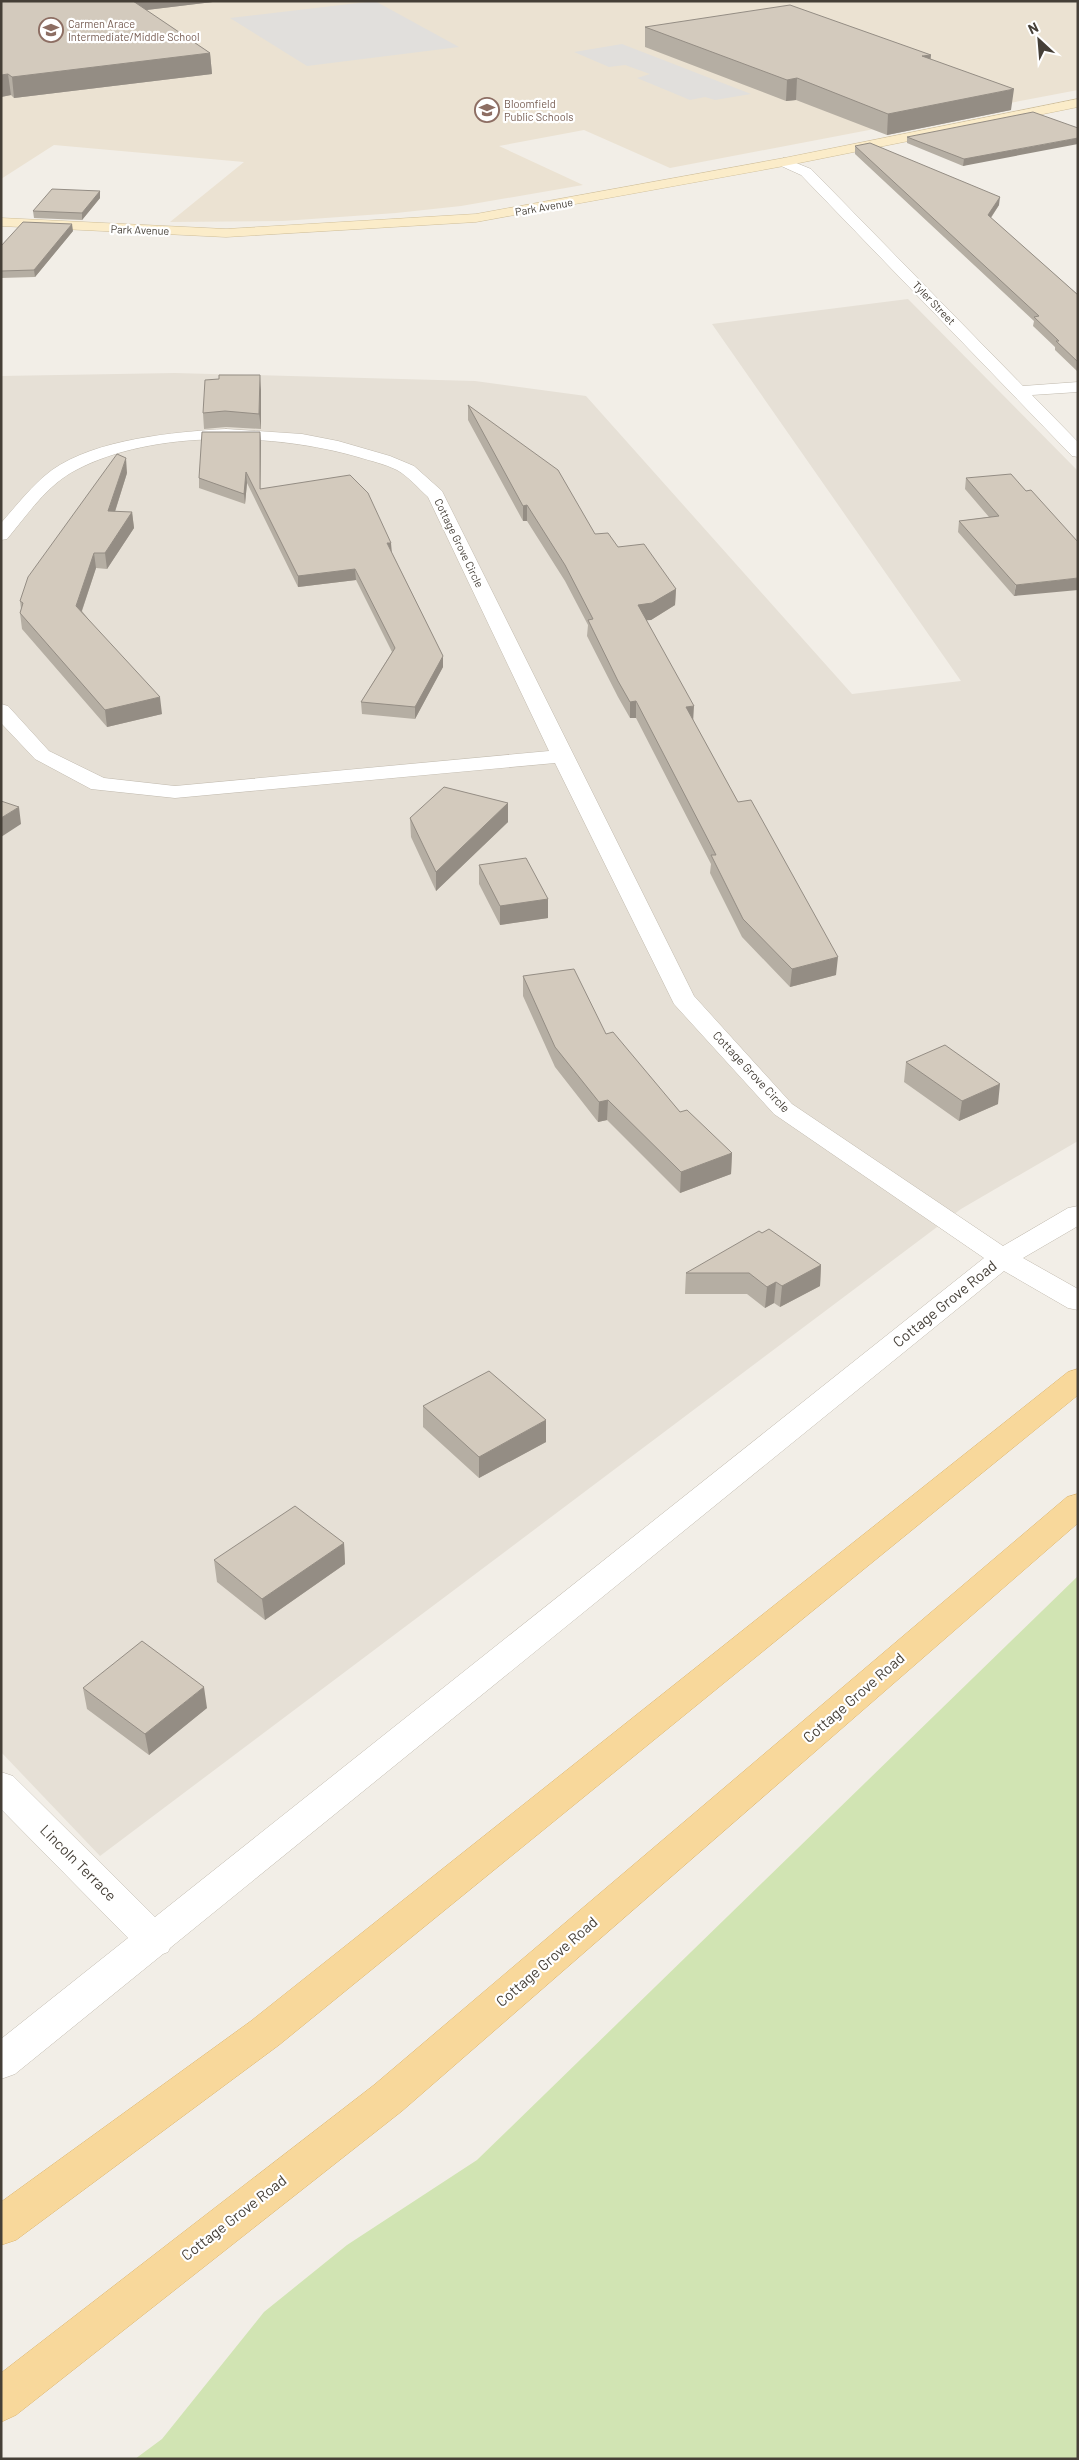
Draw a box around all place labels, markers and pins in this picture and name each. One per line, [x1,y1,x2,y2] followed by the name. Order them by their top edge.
[38,17,64,43] school or university icon: Carmen Arace Intermediate/Middle School
[68,17,200,43] place label: Carmen Arace Intermediate/Middle School
[474,97,500,123] school or university icon: Bloomfield Public Schools
[504,97,573,123] place label: Bloomfield Public Schools

